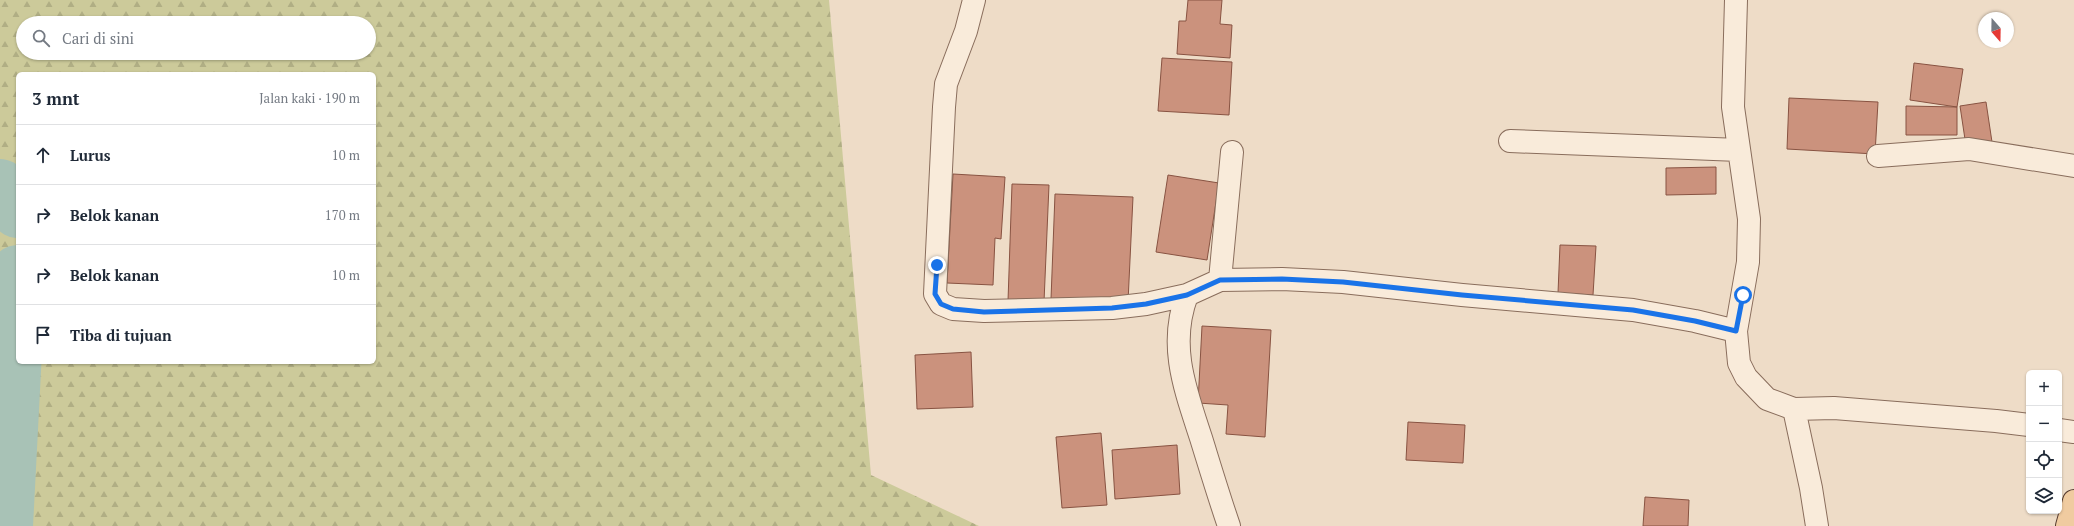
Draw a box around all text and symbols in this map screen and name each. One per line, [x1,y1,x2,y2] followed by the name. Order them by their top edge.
[1978,12,2014,48] north arrow
[16,16,376,60] search box
[30,27,52,49] icon: search
[62,28,134,48] text: Cari di sini
[32,87,80,110] text: 3 mnt
[259,89,360,107] text: Jalan kaki · 190 m
[32,144,54,166] icon: ahead
[70,145,111,165] text: Lurus
[332,146,360,164] text: 10 m
[32,204,54,226] icon: right
[70,205,159,225] text: Belok kanan
[325,206,360,224] text: 170 m
[928,256,946,274] route end
[32,264,54,286] icon: right
[70,265,159,285] text: Belok kanan
[332,266,360,284] text: 10 m
[1734,286,1752,304] route start
[32,324,54,346] icon: arrive
[70,325,172,345] text: Tiba di tujuan
[2026,370,2062,514] map controls
[2026,370,2062,406] button: +
[2026,406,2062,442] button: −
[2026,442,2062,478] button: locate
[2026,478,2062,514] button: layers

